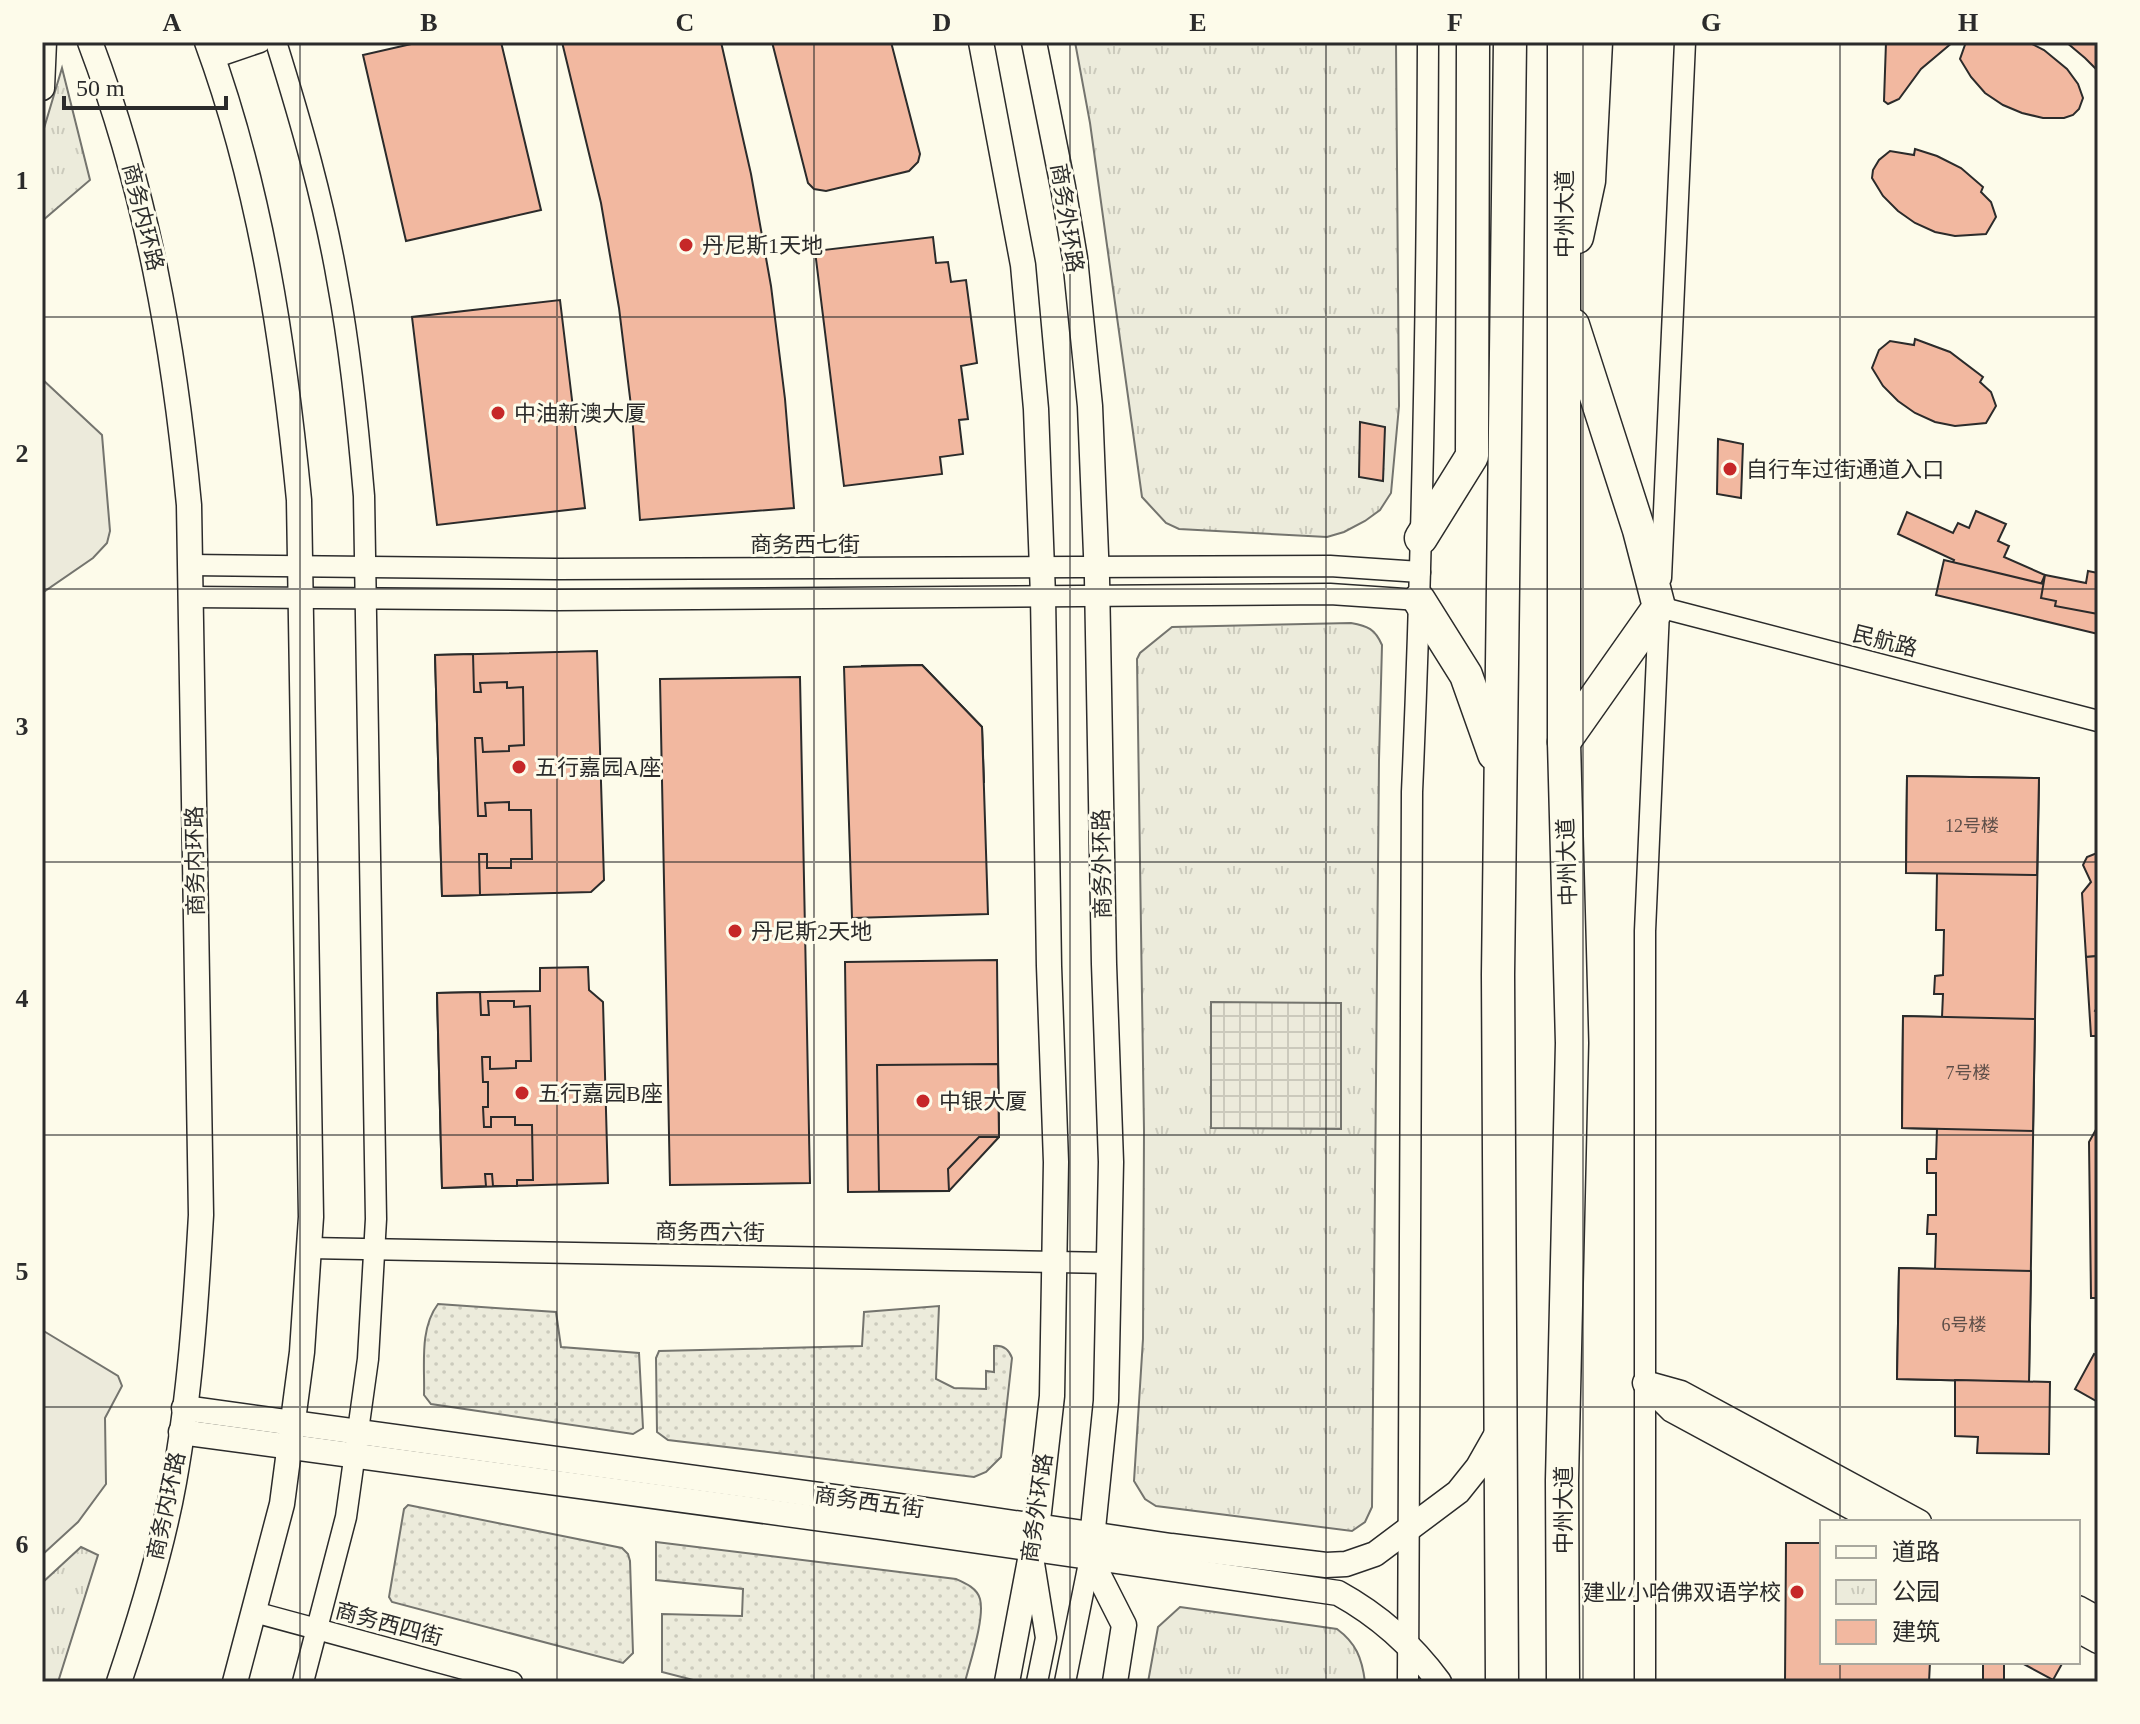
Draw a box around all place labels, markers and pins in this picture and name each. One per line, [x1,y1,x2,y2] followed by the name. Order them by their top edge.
[702,233,823,258] place label: 丹尼斯1天地
[677,236,695,254] marker: 丹尼斯1天地
[514,401,646,426] place label: 中油新澳大厦
[489,404,507,422] marker: 中油新澳大厦
[1746,457,1944,482] place label: 自行车过街通道入口
[1721,460,1739,478] marker: 自行车过街通道入口
[535,755,661,780] place label: 五行嘉园A座
[510,758,528,776] marker: 五行嘉园A座
[751,919,872,944] place label: 丹尼斯2天地
[726,922,744,940] marker: 丹尼斯2天地
[538,1081,663,1106] place label: 五行嘉园B座
[513,1084,531,1102] marker: 五行嘉园B座
[939,1089,1027,1114] place label: 中银大厦
[914,1092,932,1110] marker: 中银大厦
[1583,1580,1781,1605] place label: 建业小哈佛双语学校
[1788,1583,1806,1601] marker: 建业小哈佛双语学校

